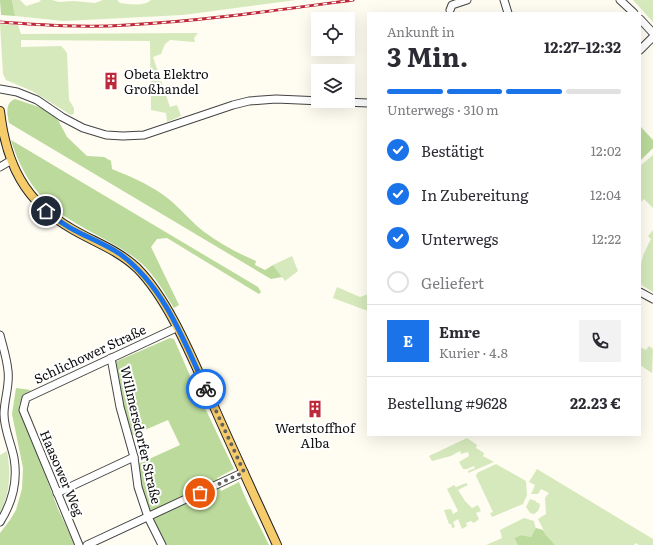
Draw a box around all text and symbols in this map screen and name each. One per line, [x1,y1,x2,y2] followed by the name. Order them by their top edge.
[311,12,355,108] map controls
[311,12,355,56] button: locate
[387,22,455,41] text: Ankunft in
[544,35,621,58] text: 12:27–12:32
[387,36,468,75] text: 3 Min.
[124,64,209,98] place label: Obeta Elektro Großhandel
[311,64,355,108] button: layers
[101,71,121,91] building icon: Obeta Elektro Großhandel
[387,100,499,119] text: Unterwegs · 310 m
[387,139,409,161] icon: check
[421,139,484,162] text: Bestätigt
[591,141,621,160] text: 12:02
[387,183,409,205] icon: check
[421,183,529,206] text: In Zubereitung
[590,185,621,204] text: 12:04
[29,194,63,228] pin
[35,200,57,222] icon: home
[387,227,409,249] icon: check
[421,227,498,250] text: Unterwegs
[592,229,621,248] text: 12:22
[421,271,484,294] text: Geliefert
[31,319,149,388] street label: Schlichower Straße
[439,320,480,343] text: Emre
[579,320,621,362] button: phone
[403,329,413,352] text: E
[439,343,508,362] text: Kurier · 4.8
[116,364,167,506] street label: Willmersdorfer Straße
[186,369,226,409] courier
[195,378,217,400] icon: bike
[387,391,507,414] text: Bestellung #9628
[570,391,621,414] text: 22.23 €
[305,399,325,419] building icon: Wertstoffhof Alba
[275,418,356,452] place label: Wertstoffhof Alba
[36,427,89,519] street label: Haasower Weg
[183,476,217,510] pin
[189,482,211,504] icon: bag

